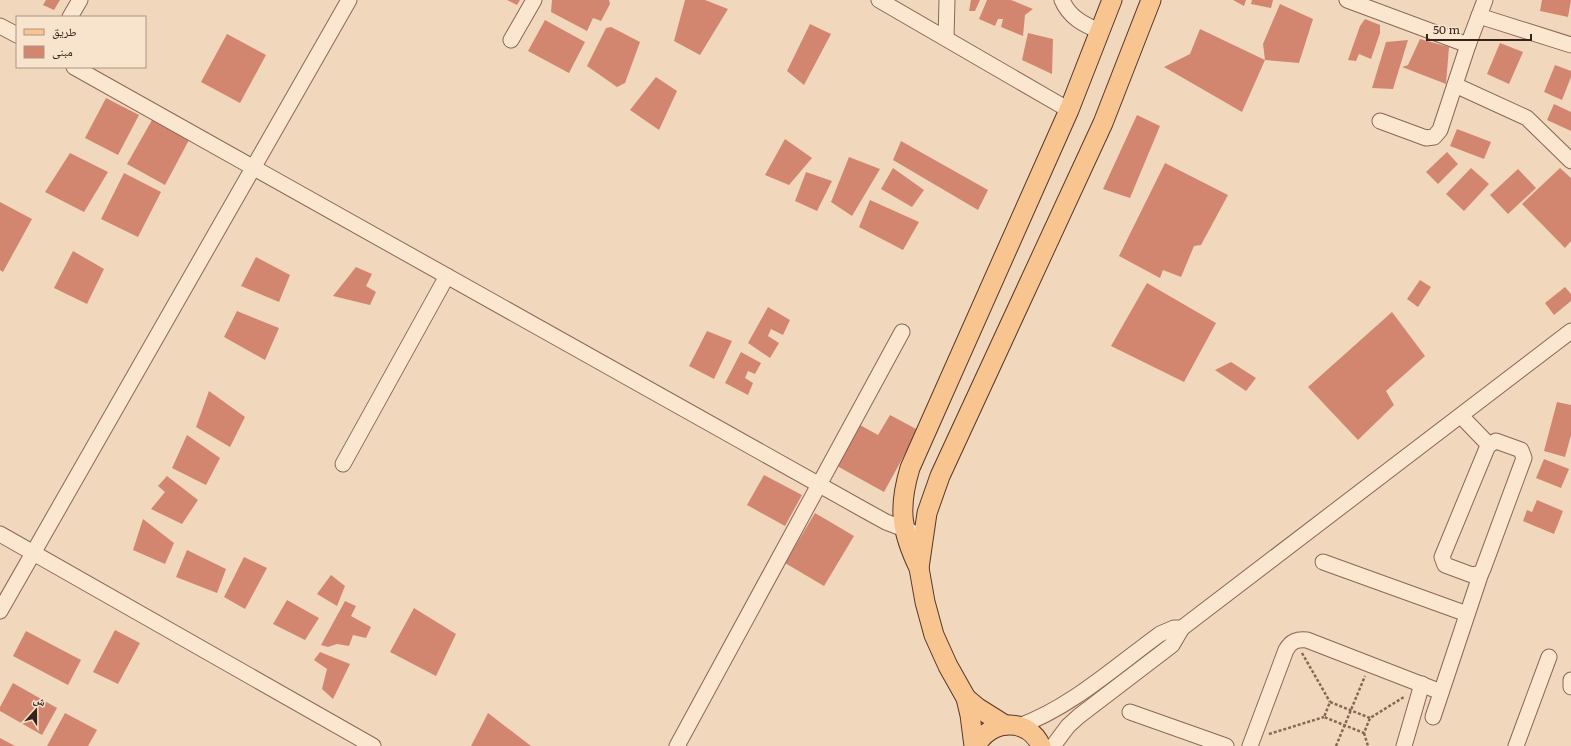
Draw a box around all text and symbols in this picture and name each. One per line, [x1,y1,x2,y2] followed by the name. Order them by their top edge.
[16,16,146,68] legend
[1427,16,1531,42] scale bar
[1433,20,1460,38] text: 50 m
[52,22,77,40] text: طريق
[52,42,73,60] text: مبنى
[16,690,56,730] north arrow
[31,690,49,710] text: ش

